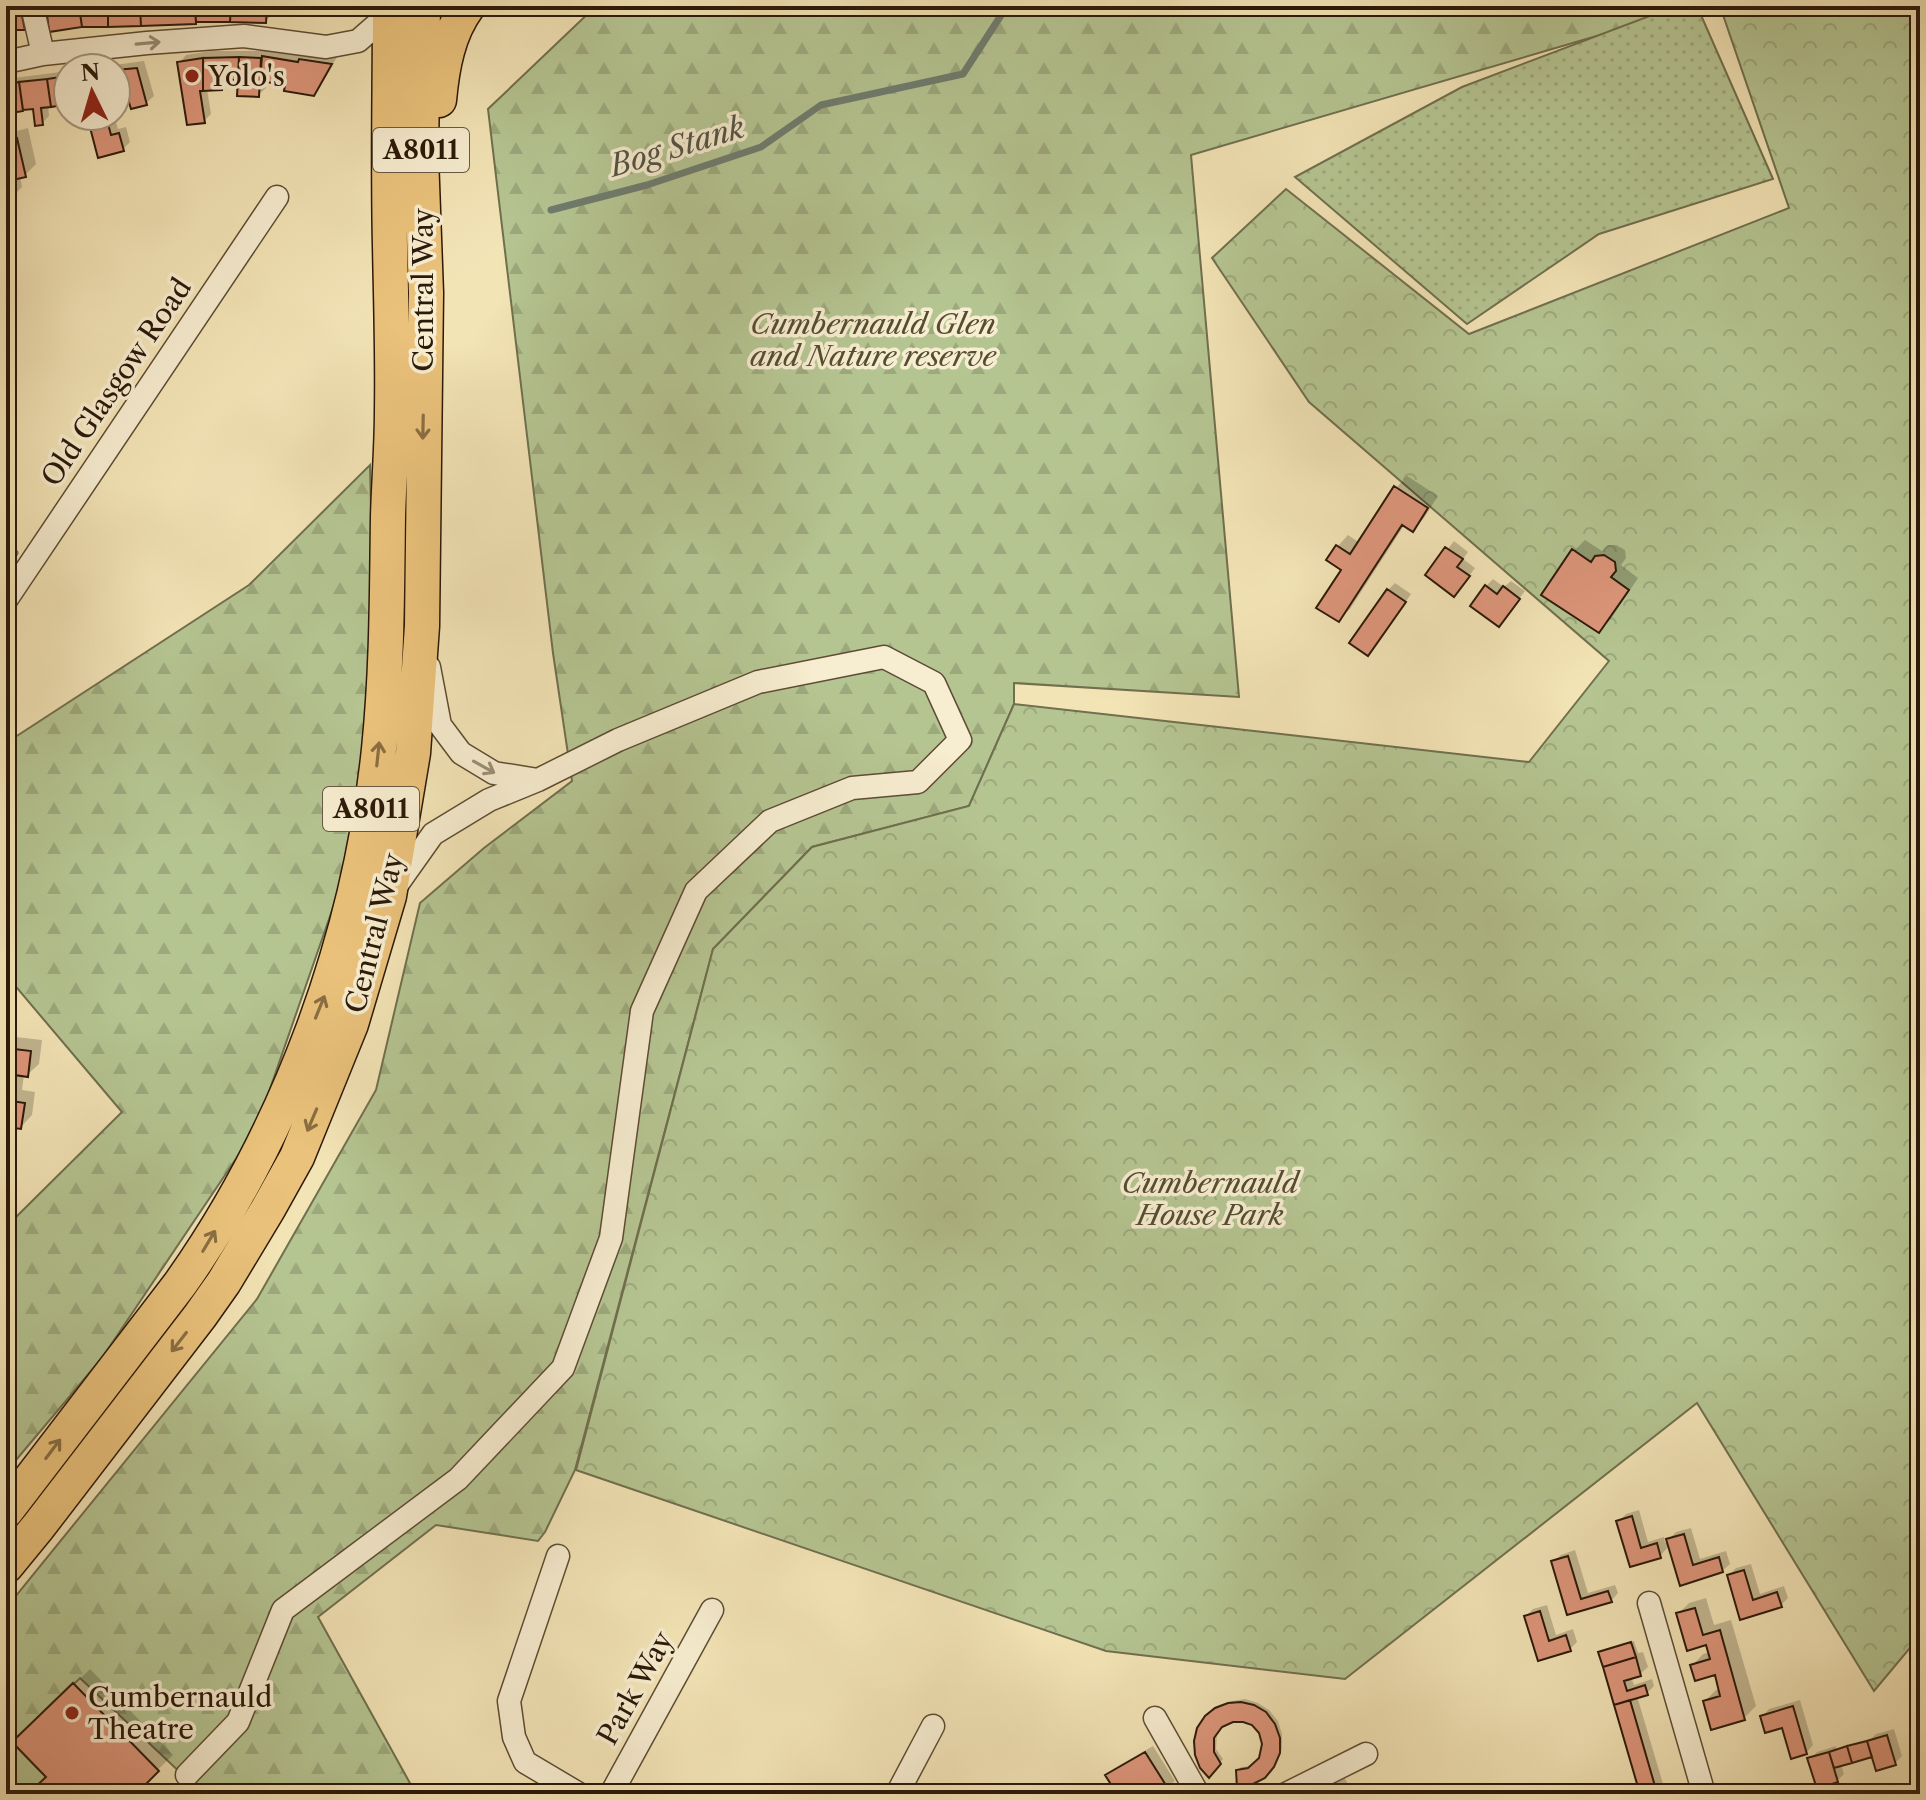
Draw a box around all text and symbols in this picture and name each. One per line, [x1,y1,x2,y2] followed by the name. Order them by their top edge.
[134,35,161,50] one-way arrow
[52,52,132,132] north arrow
[80,58,101,87] text: N
[207,59,285,93] place label: Yolo's
[183,67,201,85] marker: Yolo's
[603,108,749,185] water label: Bog Stank
[373,128,469,172] road number: A8011
[406,208,440,372] street label: Central Way
[34,271,198,493] street label: Old Glasgow Road
[750,307,998,373] park label: Cumbernauld Glen and Nature reserve
[416,413,431,440] one-way arrow
[371,741,386,768] one-way arrow
[472,759,495,775] one-way arrow
[323,787,419,831] road number: A8011
[338,849,410,1017] street label: Central Way
[314,995,328,1020] one-way arrow
[304,1107,319,1132] one-way arrow
[1122,1166,1302,1232] park label: Cumbernauld House Park
[202,1230,218,1253] one-way arrow
[171,1331,188,1352] one-way arrow
[45,1439,62,1461] one-way arrow
[590,1625,680,1751] street label: Park Way
[88,1680,272,1746] place label: Cumbernauld Theatre
[63,1704,81,1722] marker: Cumbernauld Theatre

